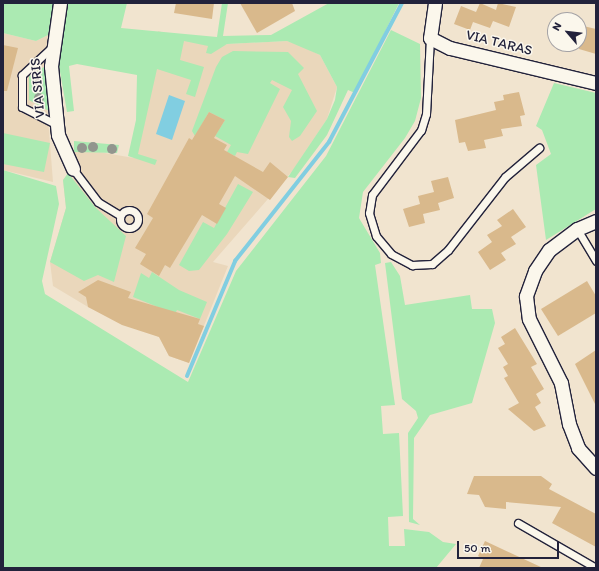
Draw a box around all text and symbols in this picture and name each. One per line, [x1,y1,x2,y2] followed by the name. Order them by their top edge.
[547,12,587,52] north arrow
[549,20,564,33] text: N
[464,27,534,59] street label: VIA TARAS
[27,58,49,118] street label: VIA SIRIS
[459,533,561,559] scale bar
[464,541,490,555] text: 50 m

